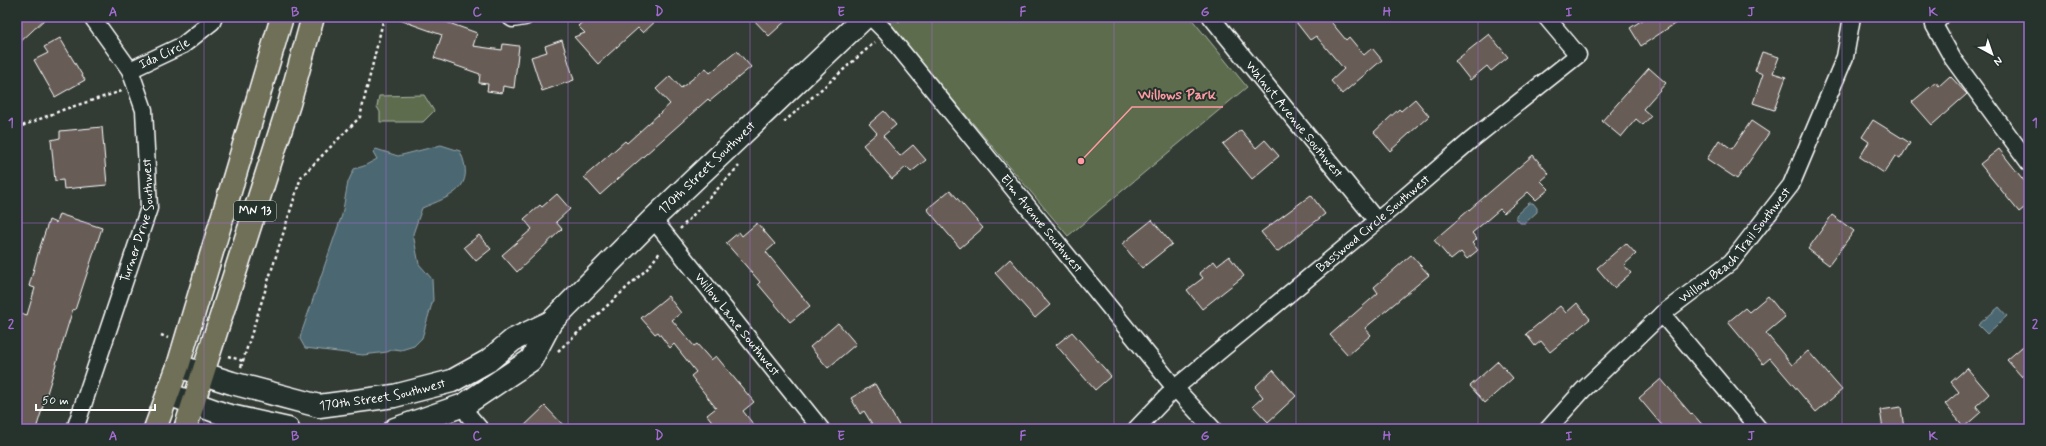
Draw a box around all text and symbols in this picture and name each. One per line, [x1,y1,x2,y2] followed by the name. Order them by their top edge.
[109,4,117,21] text: A
[291,4,300,21] text: B
[472,4,482,21] text: C
[655,4,664,21] text: D
[837,4,845,21] text: E
[1020,4,1027,21] text: F
[1201,4,1210,21] text: G
[1383,4,1392,21] text: H
[1566,4,1573,21] text: I
[1747,4,1755,21] text: J
[1928,4,1938,21] text: K
[136,34,193,73] street label: Ida Circle
[1972,34,2012,74] north arrow
[1990,53,2005,69] text: N
[1242,57,1347,181] street label: Walnut Avenue Southwest
[1132,81,1223,107] callout: Willows Park
[1137,86,1216,104] text: Willows Park
[8,115,14,132] text: 1
[2032,115,2038,132] text: 1
[654,117,759,218] street label: 170th Street Southwest
[116,158,158,285] street label: Turner Drive Southwest
[997,171,1087,276] street label: Elm Avenue Southwest
[1313,171,1433,276] street label: Basswood Circle Southwest
[1675,184,1795,307] street label: Willow Beach Trail Southwest
[234,201,276,221] road number: MN 13
[691,269,784,380] street label: Willow Lane Southwest
[8,316,15,333] text: 2
[2032,316,2039,333] text: 2
[318,375,447,414] street label: 170th Street Southwest
[36,386,155,412] scale bar
[42,393,69,409] text: 50 m
[109,428,117,445] text: A
[291,428,300,445] text: B
[472,428,482,445] text: C
[655,428,664,445] text: D
[837,428,845,445] text: E
[1020,428,1027,445] text: F
[1201,428,1210,445] text: G
[1383,428,1392,445] text: H
[1566,428,1573,445] text: I
[1747,428,1755,445] text: J
[1928,428,1938,445] text: K

